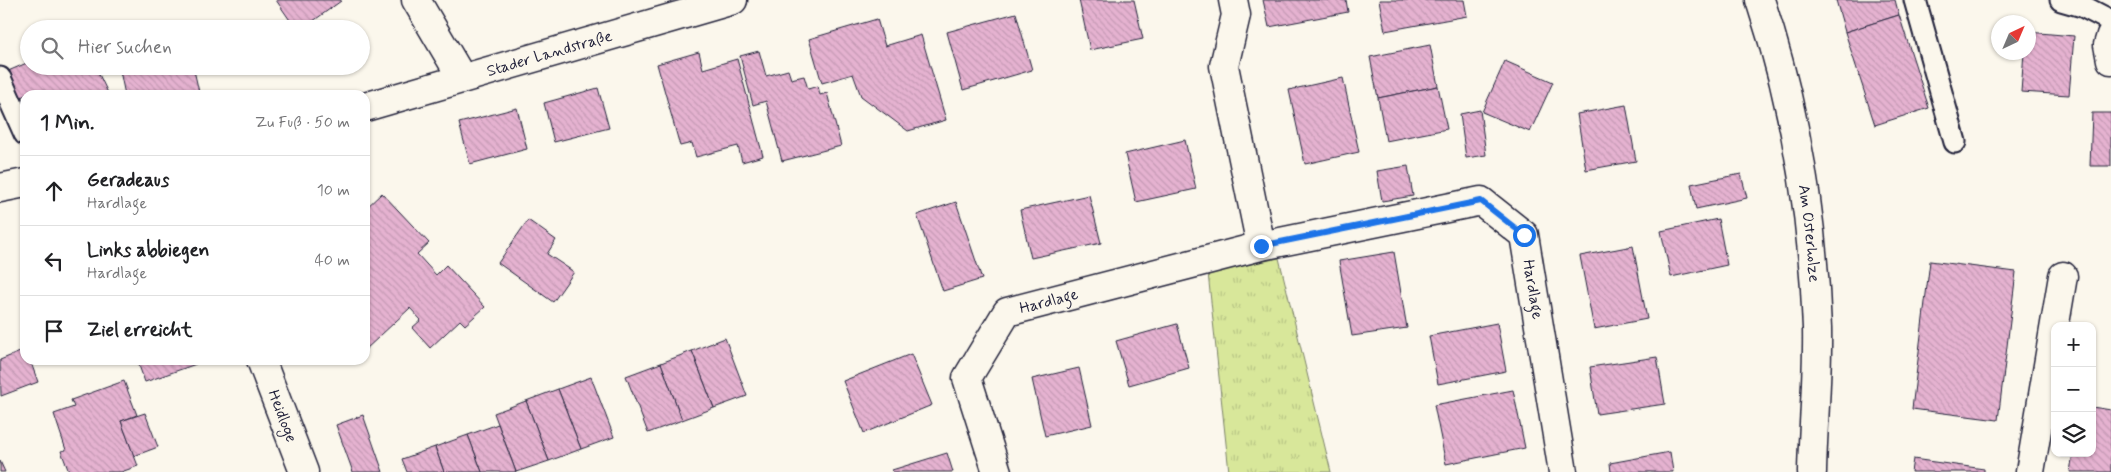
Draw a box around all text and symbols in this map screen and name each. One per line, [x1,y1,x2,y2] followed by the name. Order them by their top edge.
[1991,15,2036,60] north arrow
[20,20,370,75] search box
[484,25,615,82] street label: Stader Landstraße
[38,34,66,62] icon: search
[78,35,172,60] text: Hier suchen
[40,109,94,137] text: 1 Min.
[255,112,350,133] text: Zu Fuß · 50 m
[87,168,169,193] text: Geradeaus
[40,177,68,205] icon: ahead
[317,180,350,201] text: 10 m
[1793,183,1825,283] street label: Am Osterholze
[87,193,147,214] text: Hardlage
[1513,224,1536,247] route start
[1250,235,1273,258] route end
[87,238,209,263] text: Links abbiegen
[40,247,68,275] icon: left
[314,250,350,271] text: 40 m
[1518,258,1548,321] street label: Hardlage
[87,263,147,284] text: Hardlage
[1017,283,1081,319] street label: Hardlage
[40,317,68,345] icon: arrive
[87,318,192,343] text: Ziel erreicht
[2051,322,2096,457] map controls
[2051,322,2096,367] button: +
[2051,367,2096,412] button: −
[263,387,302,445] street label: Heidloge
[2051,412,2096,457] button: layers

